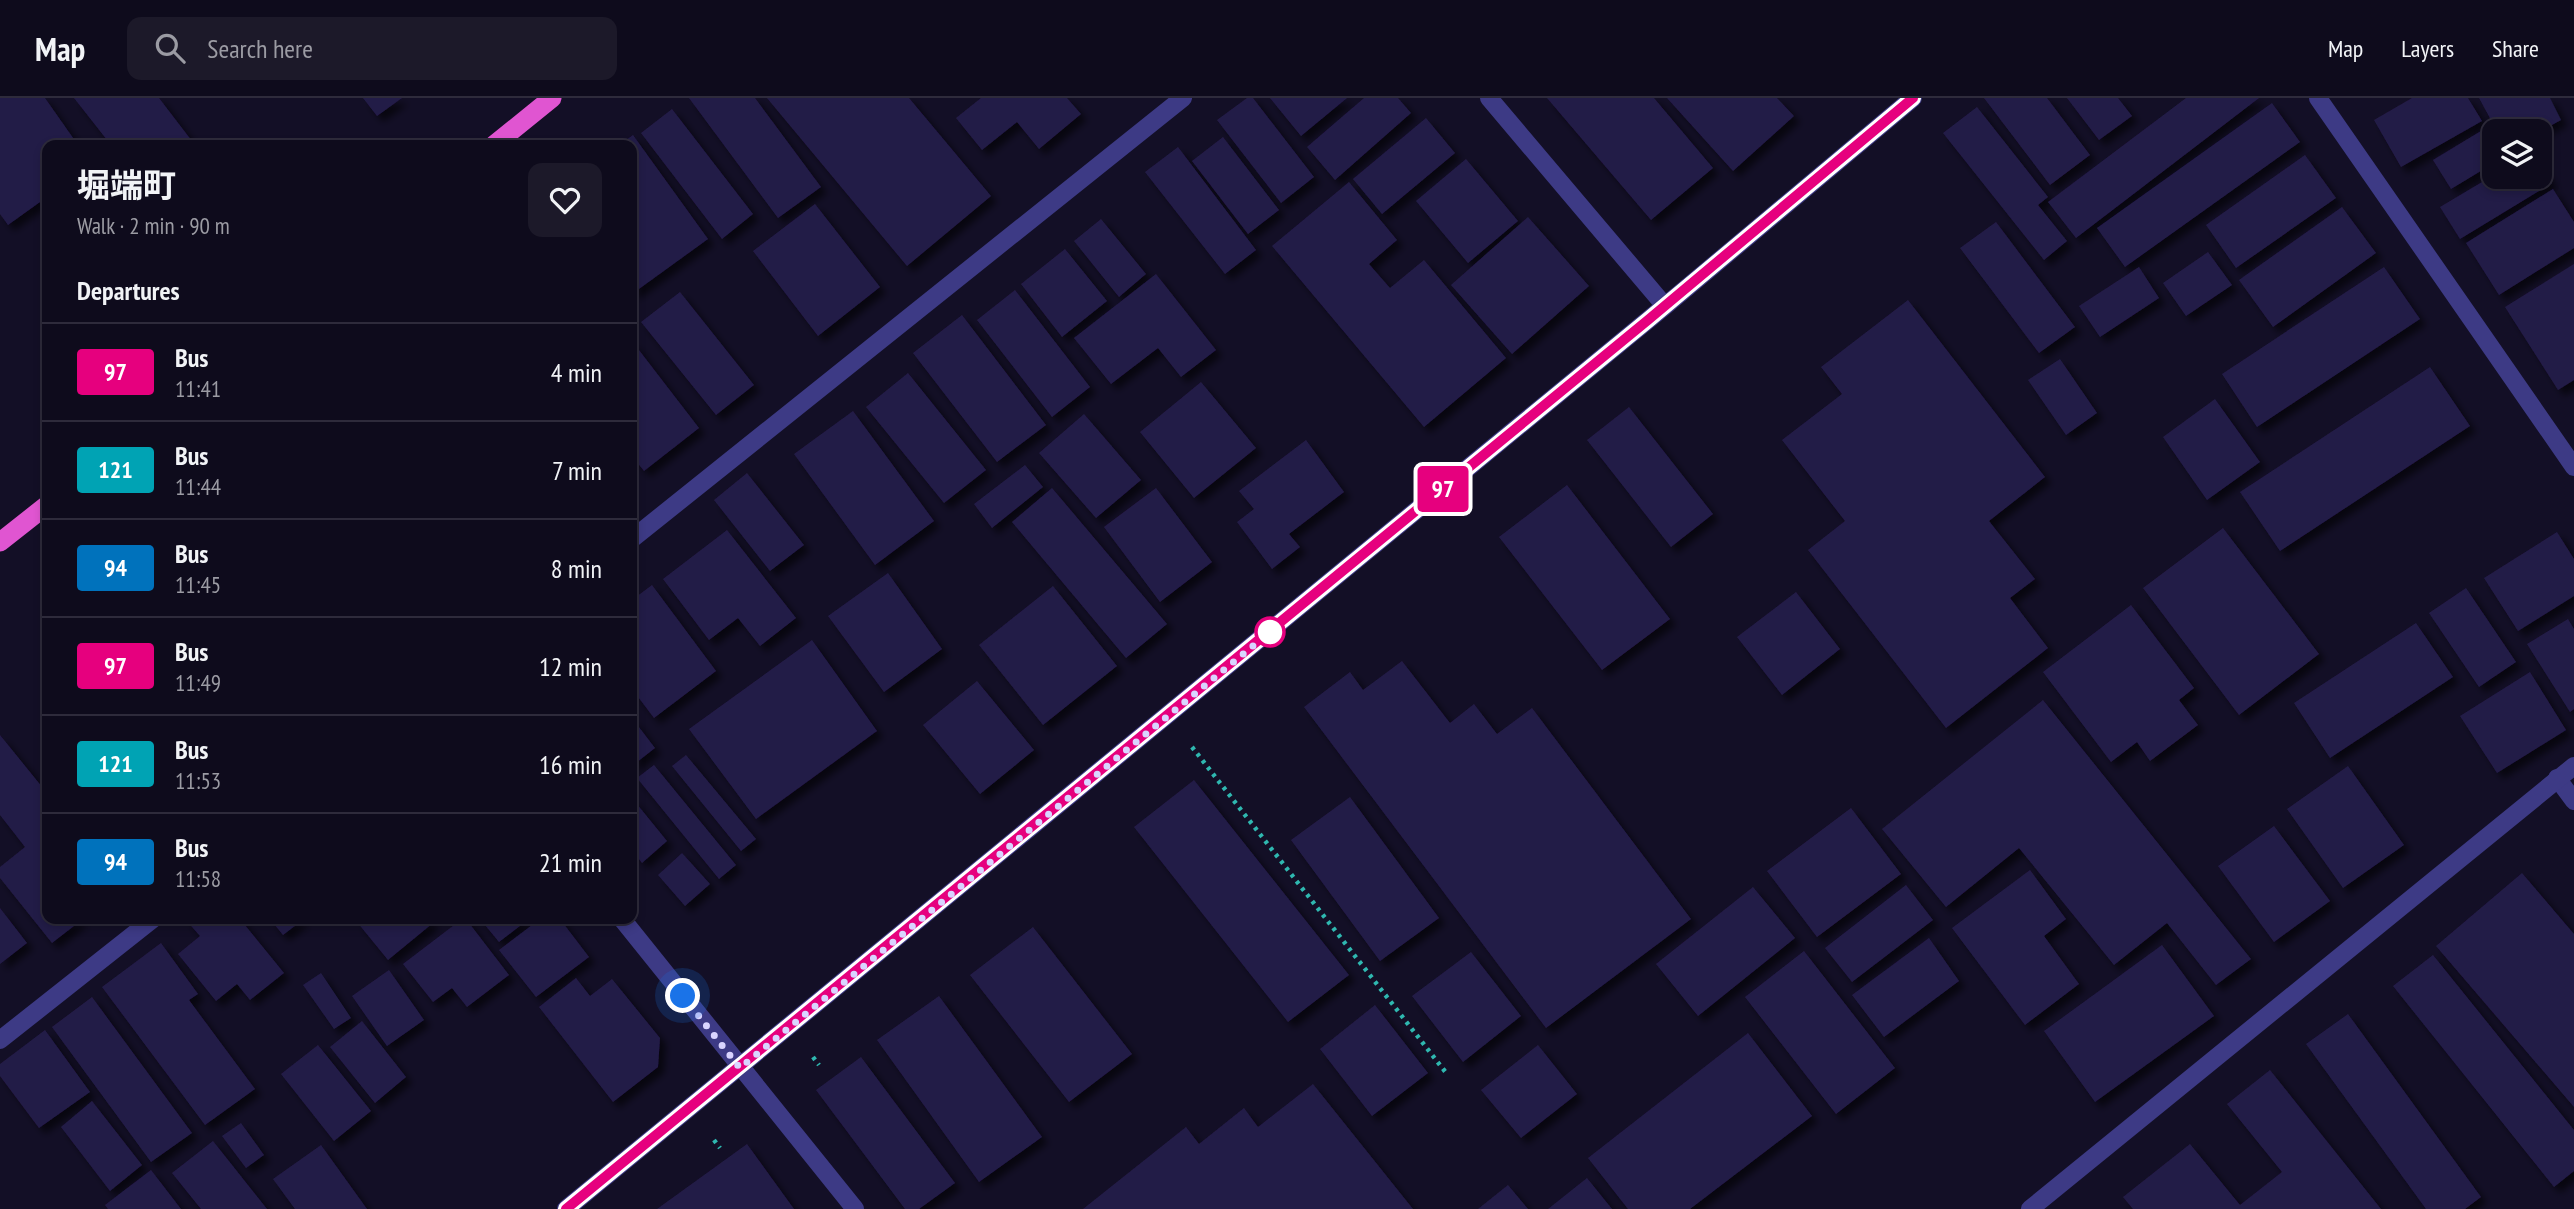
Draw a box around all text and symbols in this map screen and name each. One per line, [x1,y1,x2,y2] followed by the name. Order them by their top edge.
[127,17,617,80] search box
[35,27,85,70] text: Map
[151,29,189,67] icon: search
[207,32,313,65] text: Search here
[2328,33,2363,64] text: Map
[2401,33,2454,64] text: Layers
[2492,33,2539,64] text: Share
[2482,119,2552,189] map controls
[2482,119,2552,189] button: layers
[77,163,176,206] text: 堀端町
[528,163,602,237] button: heart
[77,211,230,240] text: Walk · 2 min · 90 m
[77,274,180,307] text: Departures
[175,341,208,374] text: Bus
[104,356,127,387] text: 97
[551,356,602,389] text: 4 min
[175,374,221,403] text: 11:41
[175,439,208,472] text: Bus
[98,454,133,485] text: 121
[552,454,602,487] text: 7 min
[1412,466,1474,512] line badge: 97
[175,472,221,501] text: 11:44
[1432,473,1454,504] text: 97
[175,537,208,570] text: Bus
[104,552,127,583] text: 94
[551,552,602,585] text: 8 min
[175,570,221,599] text: 11:45
[1255,617,1285,647] unlabelled marker
[175,635,208,668] text: Bus
[104,650,127,681] text: 97
[539,650,602,683] text: 12 min
[175,668,221,697] text: 11:49
[175,733,208,766] text: Bus
[98,748,133,779] text: 121
[539,748,602,781] text: 16 min
[175,766,221,795] text: 11:53
[175,831,208,864] text: Bus
[104,846,127,877] text: 94
[539,846,602,879] text: 21 min
[175,864,221,893] text: 11:58
[665,978,700,1013] your location

